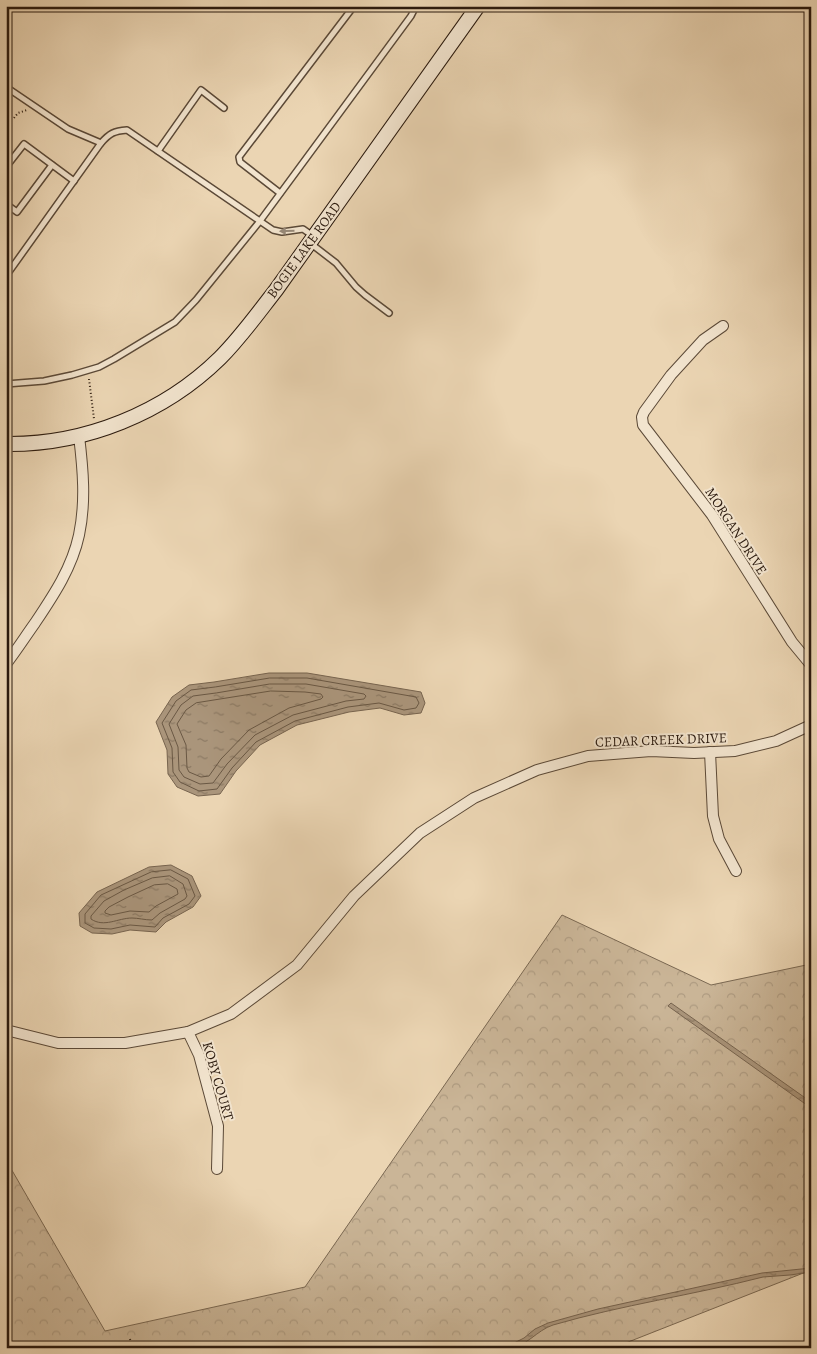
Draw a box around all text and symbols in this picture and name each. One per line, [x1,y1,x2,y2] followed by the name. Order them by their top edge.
[263,198,346,302] street label: BOGIE LAKE ROAD
[278,227,294,235] one-way arrow
[701,484,771,578] street label: MORGAN DRIVE
[595,728,727,752] street label: CEDAR CREEK DRIVE
[198,1039,238,1123] street label: KOBY COURT

